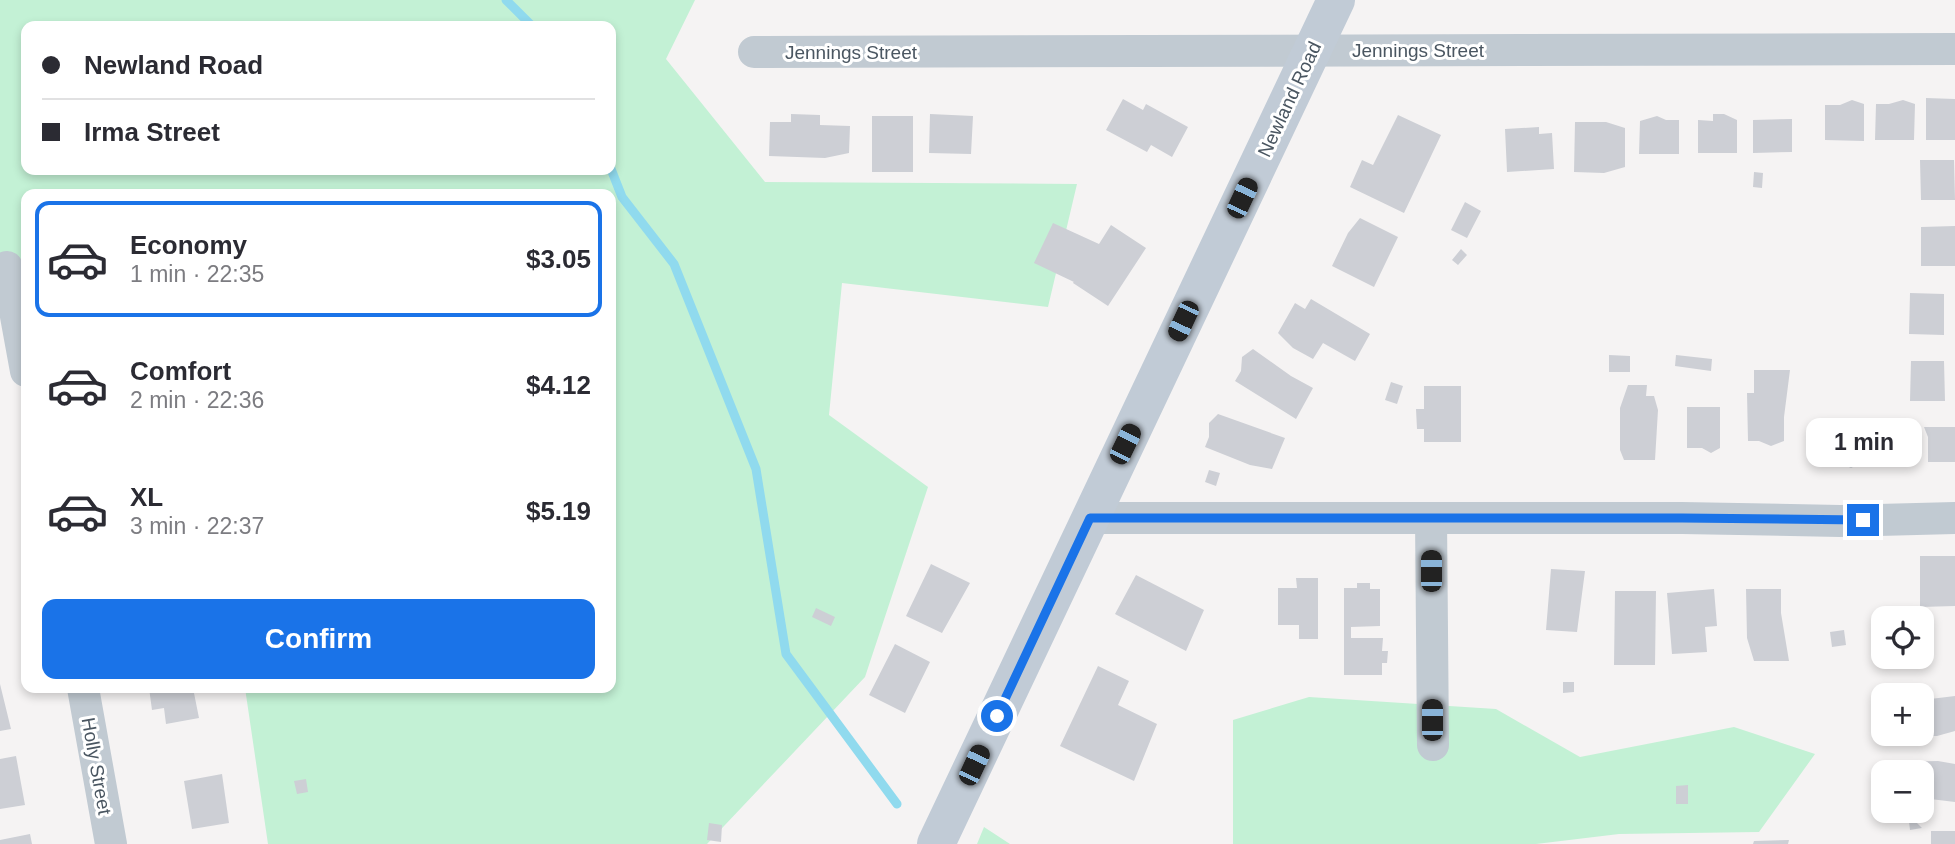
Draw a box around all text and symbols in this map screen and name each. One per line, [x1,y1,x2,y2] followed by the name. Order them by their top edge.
[1254,38,1325,160] street label: Newland Road
[1352,40,1485,61] street label: Jennings Street
[785,42,918,63] street label: Jennings Street
[84,50,263,80] text: Newland Road
[84,117,220,147] text: Irma Street
[1224,175,1261,221] car
[46,228,109,291] icon: car
[130,230,247,260] text: Economy
[526,244,591,274] text: $3.05
[130,261,264,287] text: 1 min · 22:35
[1165,298,1202,344] car
[46,354,109,417] icon: car
[130,356,231,386] text: Comfort
[526,370,591,400] text: $4.12
[130,387,264,413] text: 2 min · 22:36
[1805,419,1921,468] callout: 1 min
[1107,421,1144,467] car
[1834,429,1894,455] text: 1 min
[46,480,109,543] icon: car
[130,482,163,512] text: XL
[526,496,591,526] text: $5.19
[1847,504,1879,536] route end
[130,513,264,539] text: 3 min · 22:37
[1421,550,1442,592] car
[42,599,595,679] button: Confirm
[1871,606,1934,823] map controls
[1871,606,1934,669] button: locate
[1871,683,1934,746] button: +
[1422,699,1443,741] car
[981,700,1013,732] route start
[78,716,115,817] street label: Holly Street
[956,742,993,788] car
[1871,760,1934,823] button: −

